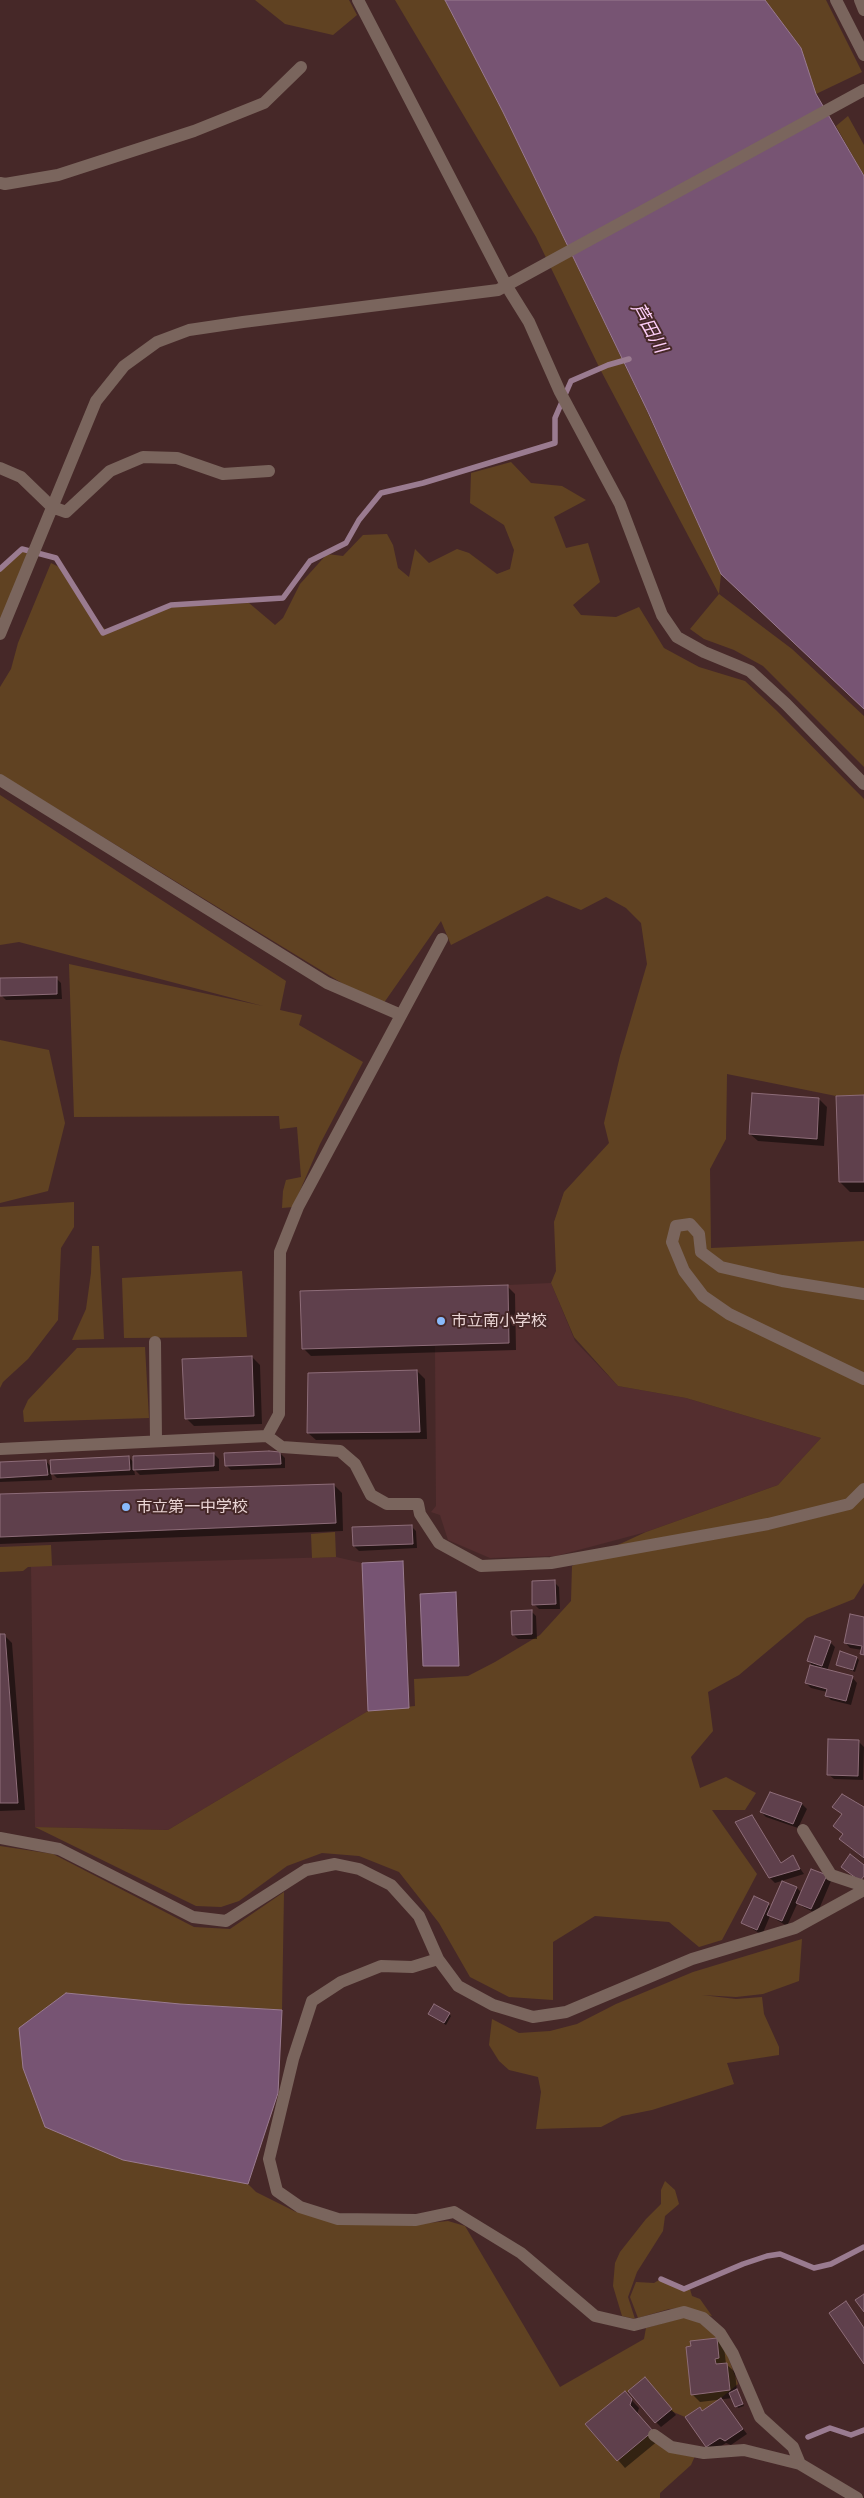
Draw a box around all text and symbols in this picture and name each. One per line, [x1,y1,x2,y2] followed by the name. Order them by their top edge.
[626,299,672,357] water label: 芦田川
[451,1311,547,1331] place label: 市立南小学校
[435,1315,447,1327] marker: 市立南小学校
[136,1497,248,1517] place label: 市立第一中学校
[120,1501,132,1513] marker: 市立第一中学校

